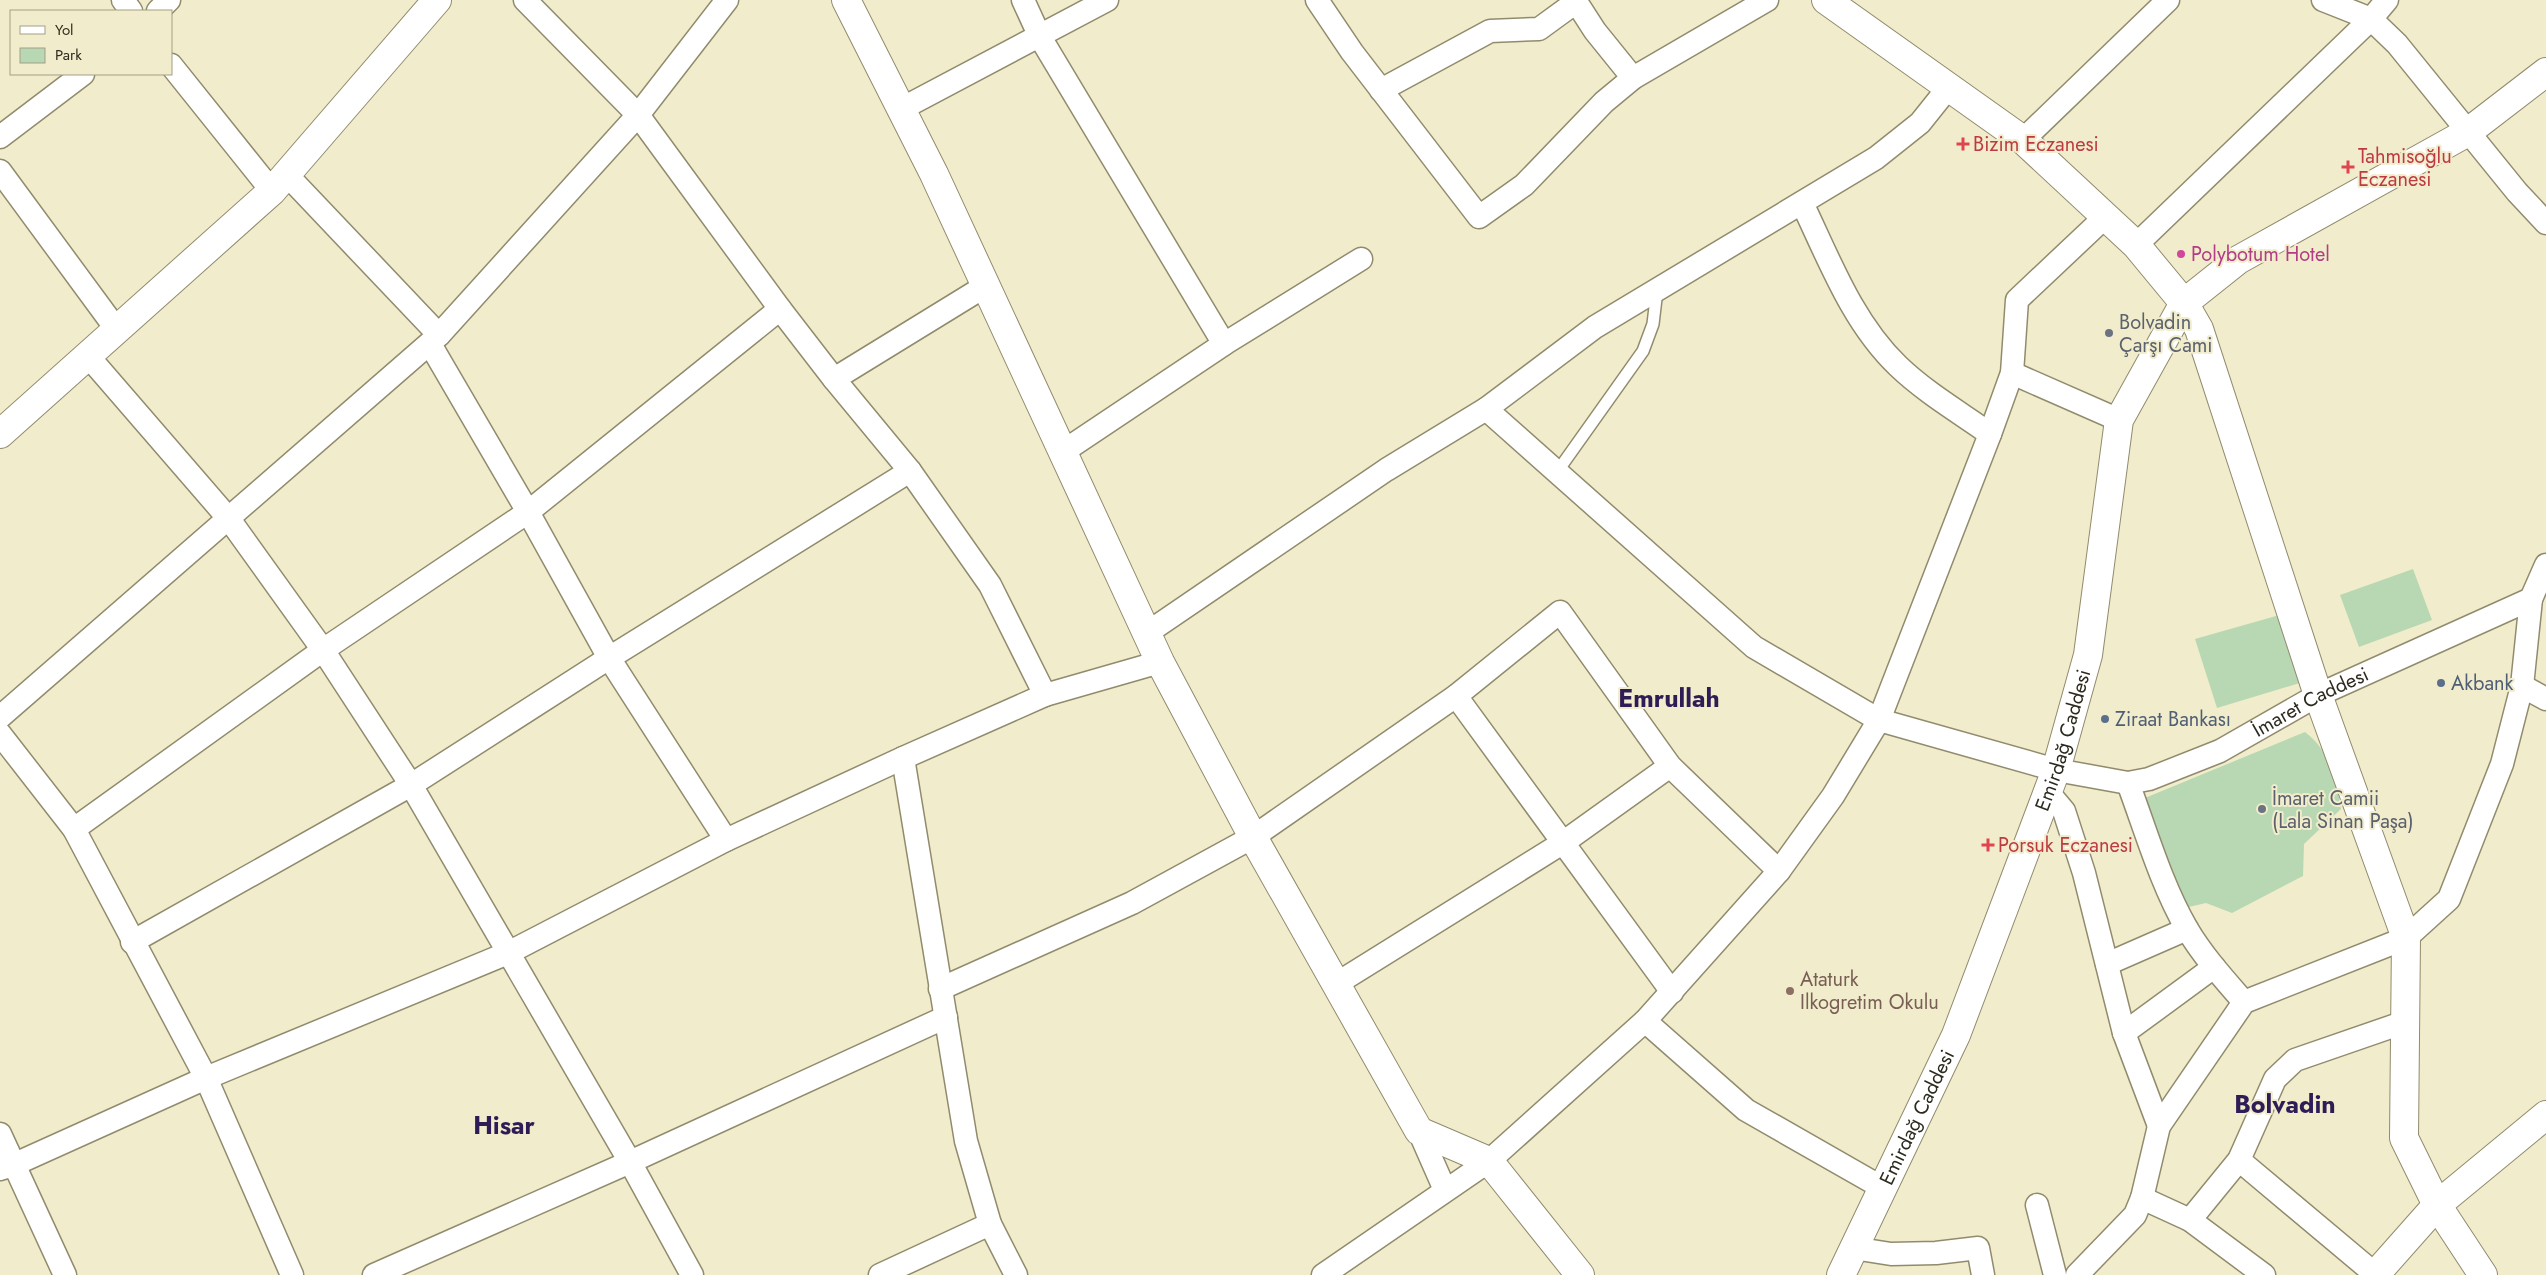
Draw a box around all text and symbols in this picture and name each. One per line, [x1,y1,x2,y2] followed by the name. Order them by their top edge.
[10,10,172,75] legend
[55,19,74,41] text: Yol
[55,44,82,66] text: Park
[1973,130,2099,159] place label: Bizim Eczanesi
[1957,138,1969,150] marker: Bizim Eczanesi
[2358,142,2452,194] place label: Tahmisoğlu Eczanesi
[2342,161,2354,173] marker: Tahmisoğlu Eczanesi
[2191,240,2330,269] place label: Polybotum Hotel
[2175,248,2187,260] marker: Polybotum Hotel
[2119,308,2213,360] place label: Bolvadin Çarşı Cami
[2103,327,2115,339] marker: Bolvadin Çarşı Cami
[2247,660,2373,745] street label: İmaret Caddesi
[2028,666,2098,815] street label: Emirdağ Caddesi
[2451,669,2514,698] place label: Akbank
[2435,677,2447,689] marker: Akbank
[1618,680,1720,716] district label: Emrullah
[2115,705,2231,734] place label: Ziraat Bankası
[2099,713,2111,725] marker: Ziraat Bankası
[2272,784,2414,836] place label: İmaret Camii (Lala Sinan Paşa)
[2256,803,2268,815] marker: İmaret Camii (Lala Sinan Paşa)
[1998,831,2133,860] place label: Porsuk Eczanesi
[1982,839,1994,851] marker: Porsuk Eczanesi
[1800,965,1939,1017] place label: Ataturk Ilkogretim Okulu
[1784,985,1796,997] marker: Ataturk Ilkogretim Okulu
[1872,1045,1962,1190] street label: Emirdağ Caddesi
[2234,1086,2336,1122] district label: Bolvadin
[473,1107,536,1143] district label: Hisar

